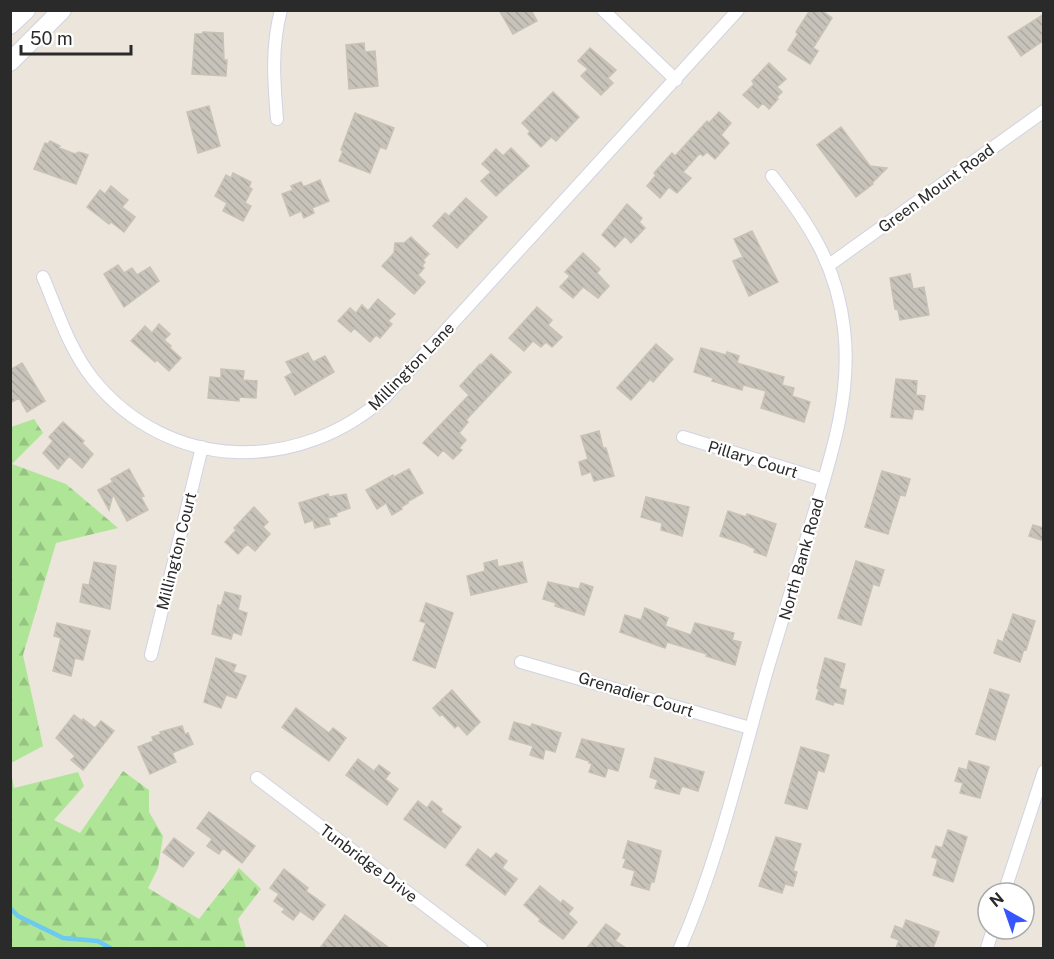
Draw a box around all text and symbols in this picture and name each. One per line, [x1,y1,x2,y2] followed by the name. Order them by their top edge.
[21,18,130,56] scale bar
[30,28,73,49] text: 50 m
[875,140,998,237] street label: Green Mount Road
[365,318,458,414] street label: Millington Lane
[706,437,800,482] street label: Pillary Court
[153,490,200,612] street label: Millington Court
[775,496,828,622] street label: North Bank Road
[576,668,696,721] street label: Grenadier Court
[316,821,421,906] street label: Tunbridge Drive
[976,881,1036,941] north arrow
[986,889,1008,911] text: N

